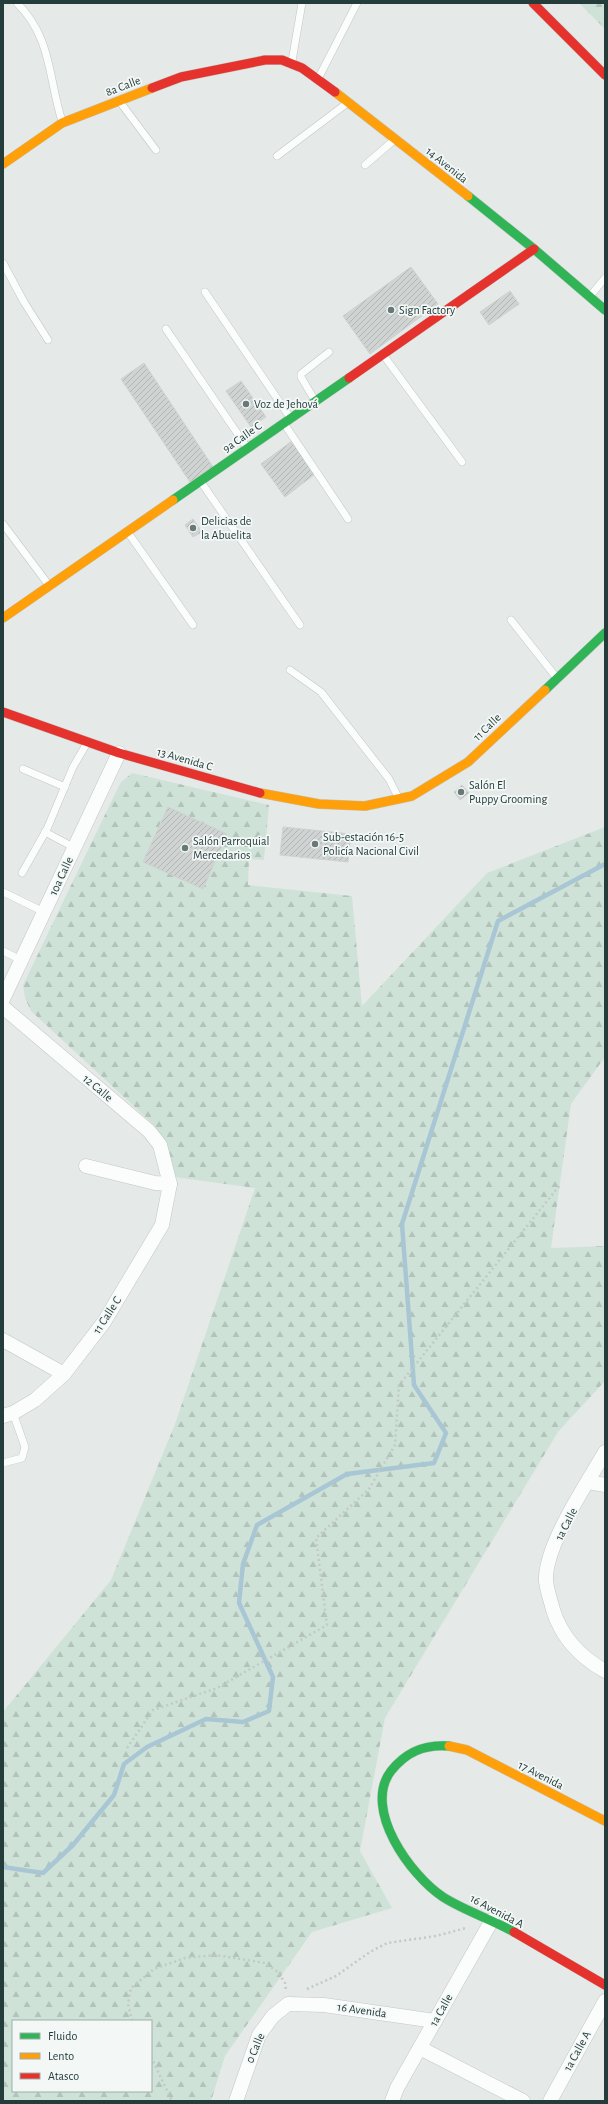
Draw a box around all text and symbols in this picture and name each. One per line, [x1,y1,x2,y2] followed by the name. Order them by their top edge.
[104,74,142,98] street label: 8a Calle
[424,145,471,186] street label: 14 Avenida
[399,304,455,317] place label: Sign Factory
[386,305,396,315] marker: Sign Factory
[254,398,318,410] place label: Voz de Jehová
[241,399,251,409] marker: Voz de Jehová
[220,419,264,455] street label: 9a Calle C
[201,515,252,541] place label: Delicias de la Abuelita
[188,523,198,533] marker: Delicias de la Abuelita
[471,711,503,743] street label: 11 Calle
[156,745,214,773] street label: 13 Avenida C
[469,779,548,806] place label: Salón El Puppy Grooming
[456,787,466,797] marker: Salón El Puppy Grooming
[323,831,419,857] place label: Sub-estación 16-5 Policía Nacional Civil
[193,835,270,861] place label: Salón Parroquial Mercedarios
[310,839,320,849] marker: Sub-estación 16-5 Policía Nacional Civil
[180,843,190,853] marker: Salón Parroquial Mercedarios
[47,855,75,897] street label: 10a Calle
[81,1072,115,1104] street label: 12 Calle
[91,1294,123,1336] street label: 11 Calle C
[553,1506,579,1542] street label: 1a Calle
[516,1759,566,1792] street label: 17 Avenida
[468,1892,526,1930] street label: 16 Avenida A
[427,1992,455,2028] street label: 1a Calle
[337,2001,388,2019] street label: 16 Avenida
[12,2020,152,2092] legend
[561,2029,593,2073] street label: 1a Calle A
[48,2030,77,2042] text: Fluido
[243,2031,267,2065] street label: 0 Calle
[48,2050,74,2062] text: Lento
[48,2070,79,2082] text: Atasco

